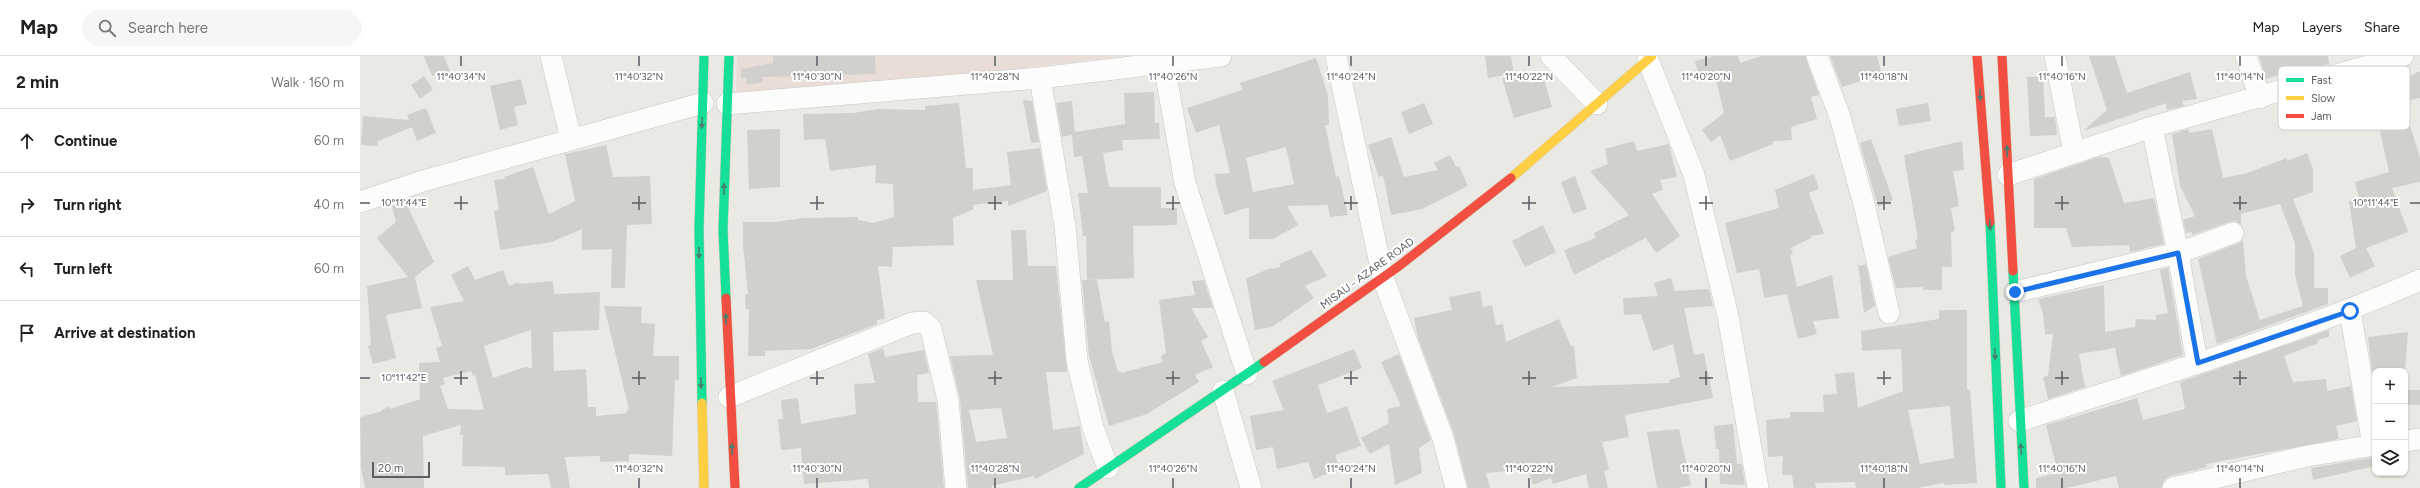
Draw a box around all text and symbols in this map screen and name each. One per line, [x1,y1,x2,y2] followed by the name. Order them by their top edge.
[82,10,362,46] search box
[20,16,58,39] text: Map
[96,17,118,39] icon: search
[128,19,208,37] text: Search here
[2252,19,2280,36] text: Map
[2302,19,2342,36] text: Layers
[2364,19,2400,36] text: Share
[2278,66,2410,130] legend
[436,70,486,83] text: 11°40'34"N
[615,70,663,83] text: 11°40'32"N
[792,70,842,83] text: 11°40'30"N
[970,70,1020,83] text: 11°40'28"N
[1149,70,1197,83] text: 11°40'26"N
[1326,70,1376,83] text: 11°40'24"N
[1505,70,1553,83] text: 11°40'22"N
[1681,70,1731,83] text: 11°40'20"N
[1860,70,1908,83] text: 11°40'18"N
[2038,70,2086,83] text: 11°40'16"N
[2216,70,2264,83] text: 11°40'14"N
[16,72,59,92] text: 2 min
[2311,74,2332,87] text: Fast
[271,75,344,90] text: Walk · 160 m
[1977,89,1984,101] one-way arrow
[2311,92,2335,105] text: Slow
[2311,110,2332,123] text: Jam
[699,117,705,130] one-way arrow
[16,130,38,152] icon: ahead
[54,132,117,150] text: Continue
[314,133,344,148] text: 60 m
[2003,145,2010,157] one-way arrow
[721,183,728,195] one-way arrow
[16,194,38,216] icon: right
[54,196,122,214] text: Turn right
[381,196,427,209] text: 10°11'44"E
[2353,196,2399,209] text: 10°11'44"E
[313,197,344,212] text: 40 m
[1986,219,1993,231] one-way arrow
[1318,235,1417,312] street label: MISAU - AZARE ROAD
[696,247,702,260] one-way arrow
[16,258,38,280] icon: left
[54,260,112,278] text: Turn left
[314,261,344,276] text: 60 m
[2006,283,2024,301] route end
[2341,302,2359,320] route start
[723,313,730,325] one-way arrow
[16,322,38,344] icon: arrive
[54,324,195,342] text: Arrive at destination
[1992,348,1999,360] one-way arrow
[2372,368,2408,476] map controls
[2372,368,2408,404] button: +
[381,371,427,384] text: 10°11'42"E
[698,377,704,390] one-way arrow
[2372,404,2408,440] button: −
[2372,440,2408,476] button: layers
[729,443,736,455] one-way arrow
[2018,443,2025,455] one-way arrow
[372,460,430,479] scale bar
[378,462,403,475] text: 20 m
[615,462,663,475] text: 11°40'32"N
[792,462,842,475] text: 11°40'30"N
[970,462,1020,475] text: 11°40'28"N
[1149,462,1197,475] text: 11°40'26"N
[1326,462,1376,475] text: 11°40'24"N
[1505,462,1553,475] text: 11°40'22"N
[1681,462,1731,475] text: 11°40'20"N
[1860,462,1908,475] text: 11°40'18"N
[2038,462,2086,475] text: 11°40'16"N
[2216,462,2264,475] text: 11°40'14"N

